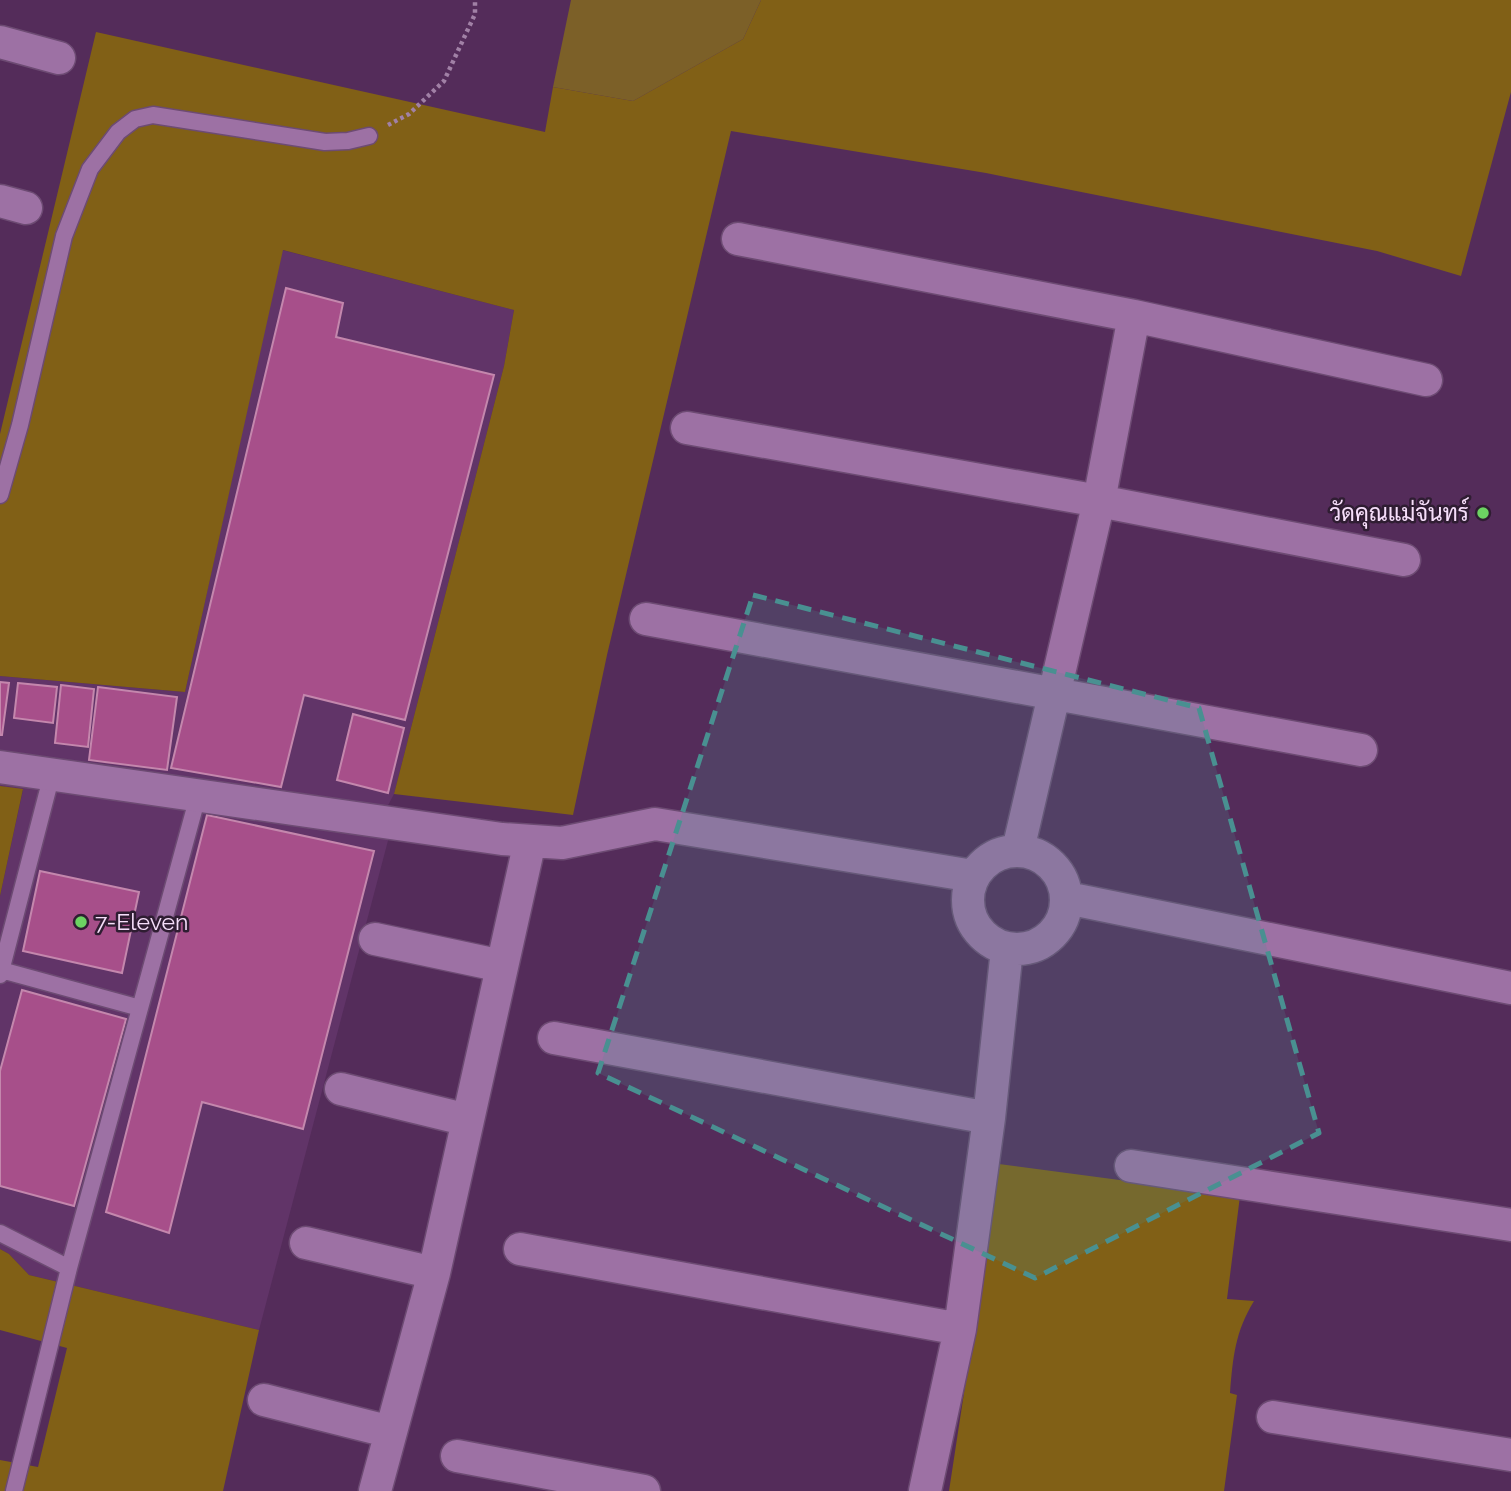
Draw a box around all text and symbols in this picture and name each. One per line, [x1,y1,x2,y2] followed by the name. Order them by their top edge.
[1330,497,1469,529] place label: วัดคุณแม่จันทร์
[1475,505,1491,521] marker: วัดคุณแม่จันทร์
[95,908,189,935] place label: 7-Eleven
[73,914,89,930] marker: 7-Eleven

